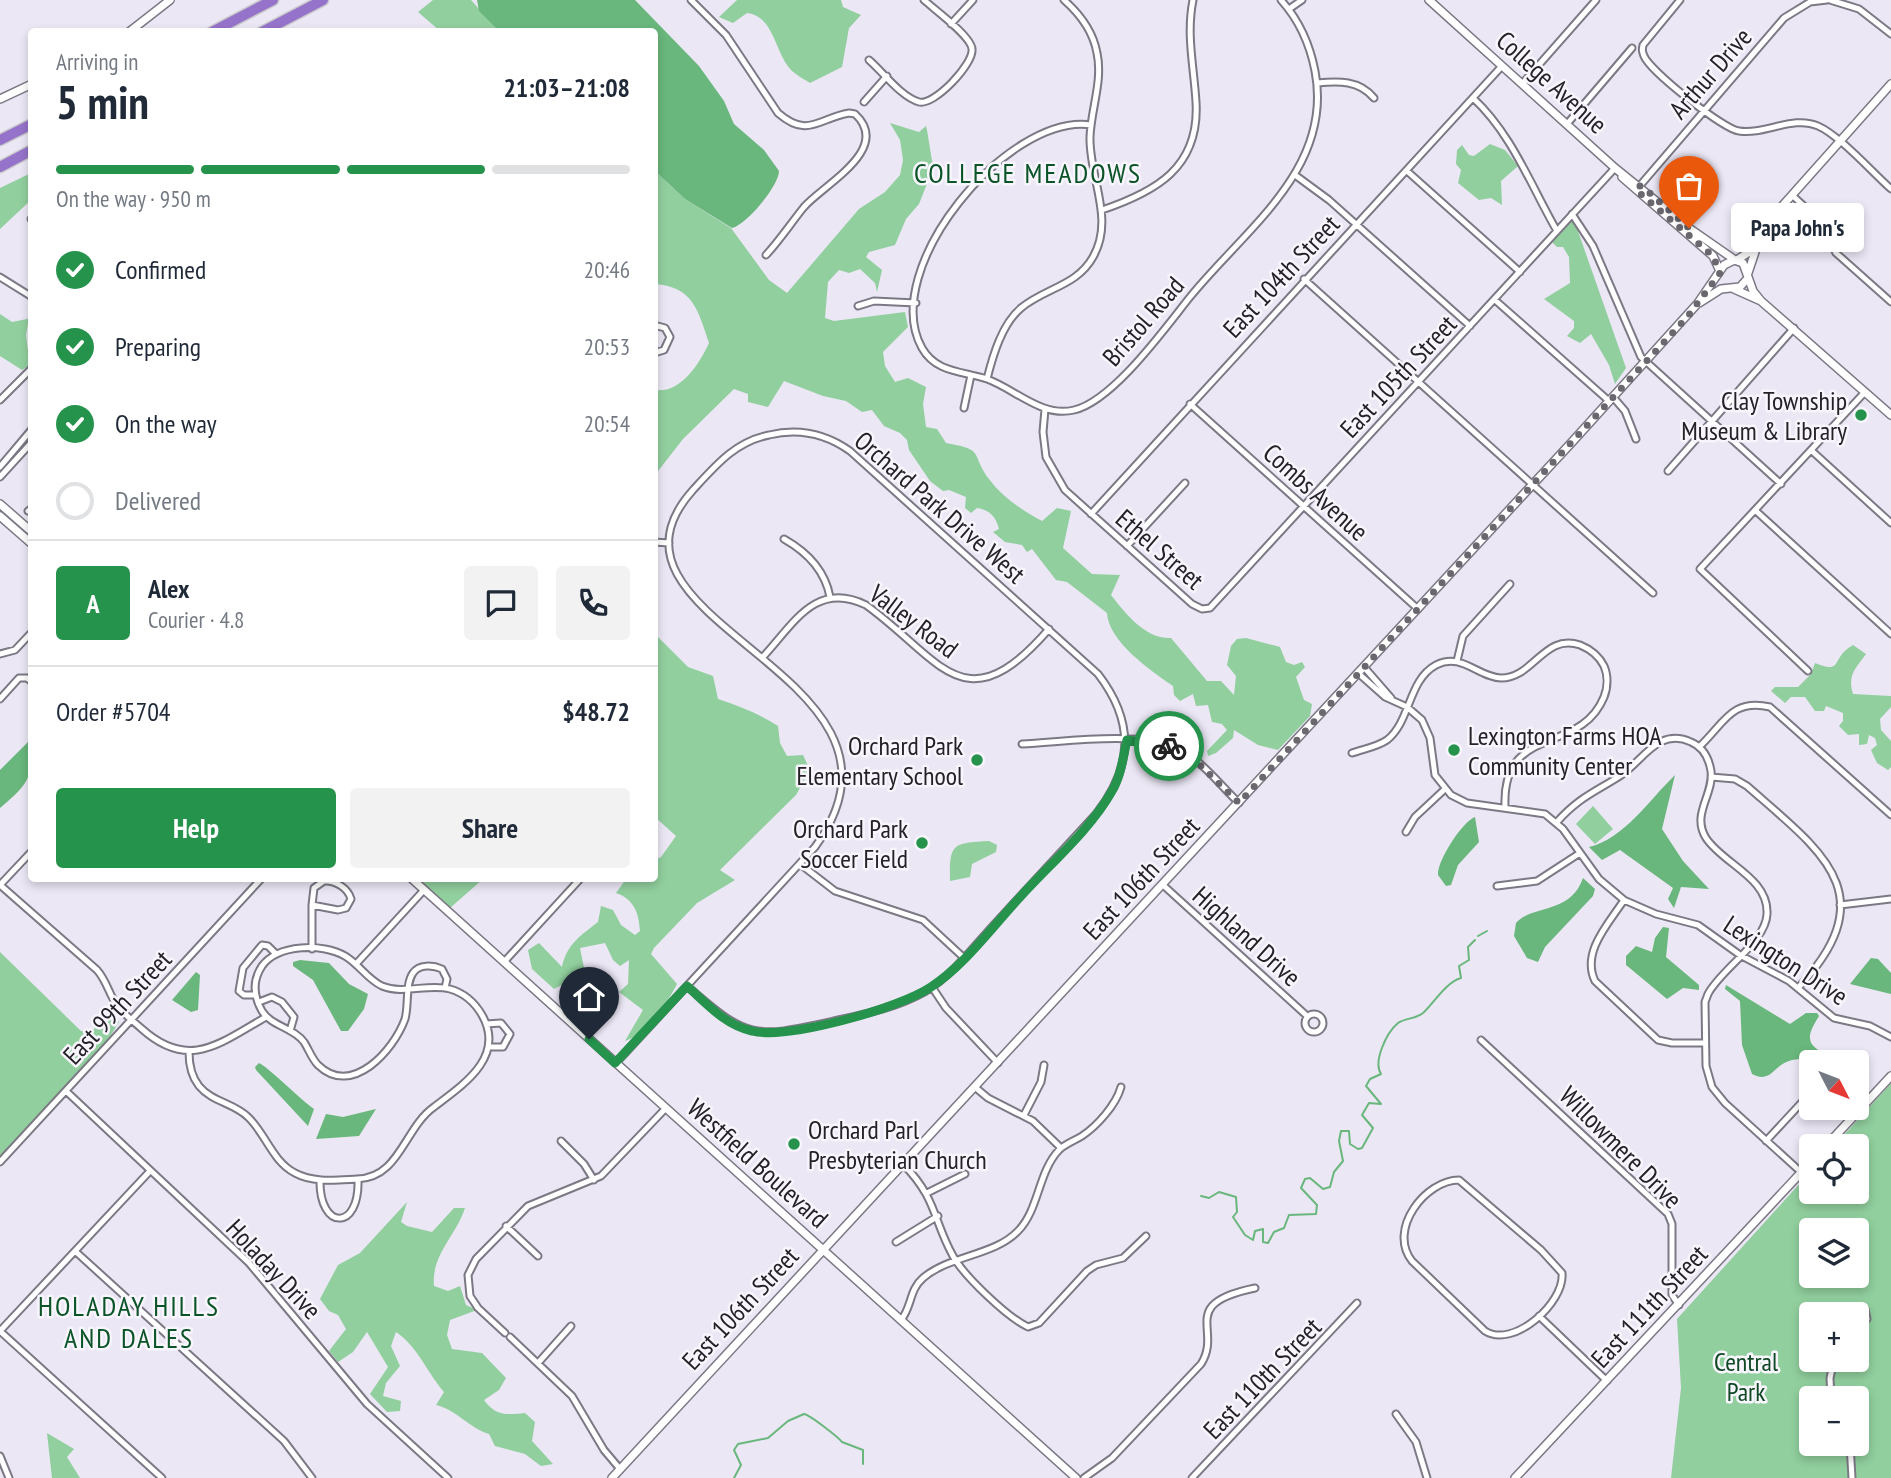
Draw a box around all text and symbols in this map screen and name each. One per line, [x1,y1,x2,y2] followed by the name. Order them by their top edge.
[1662,21,1758,125] street label: Arthur Drive
[1490,24,1614,140] street label: College Avenue
[56,47,138,76] text: Arriving in
[503,71,630,104] text: 21:03–21:08
[56,72,149,132] text: 5 min
[914,154,1142,191] district label: COLLEGE MEADOWS
[1659,156,1719,228] pin
[1670,167,1708,205] icon: bag
[56,184,211,213] text: On the way · 950 m
[1731,204,1864,252] callout: Papa John's
[1216,208,1346,344] street label: East 104th Street
[1751,213,1844,242] text: Papa John's
[56,251,94,289] icon: check
[115,253,206,286] text: Confirmed
[584,255,630,284] text: 20:46
[1095,269,1191,373] street label: Bristol Road
[1333,308,1463,444] street label: East 105th Street
[56,328,94,366] icon: check
[115,330,201,363] text: Preparing
[584,332,630,361] text: 20:53
[1681,384,1847,447] place label: Clay Township Museum & Library
[56,405,94,443] icon: check
[115,407,217,440] text: On the way
[1853,407,1869,423] marker: Clay Township Museum & Library
[584,409,630,438] text: 20:54
[848,424,1032,590] street label: Orchard Park Drive West
[1257,436,1375,548] street label: Combs Avenue
[115,484,201,517] text: Delivered
[1109,502,1211,596] street label: Ethel Street
[464,566,538,640] button: chat
[556,566,630,640] button: phone
[148,572,189,605] text: Alex
[862,576,965,665] street label: Valley Road
[86,587,100,620] text: A
[148,605,244,634] text: Courier · 4.8
[56,695,171,728] text: Order #5704
[562,695,630,728] text: $48.72
[1134,711,1204,781] courier
[1468,719,1662,782] place label: Lexington Farms HOA Community Center
[1150,727,1188,765] icon: bike
[796,729,963,792] place label: Orchard Park Elementary School
[1446,742,1462,758] marker: Lexington Farms HOA Community Center
[969,752,985,768] marker: Orchard Park Elementary School
[56,788,336,868] button: Help
[350,788,630,868] button: Share
[1076,810,1206,946] street label: East 106th Street
[793,812,908,875] place label: Orchard Park Soccer Field
[914,835,930,851] marker: Orchard Park Soccer Field
[1186,879,1308,993] street label: Highland Drive
[1718,908,1854,1012] street label: Lexington Drive
[56,943,178,1071] street label: East 99th Street
[559,967,619,1039] pin
[570,978,608,1016] icon: home
[1799,1050,1869,1120] north arrow
[1799,1050,1869,1456] map controls
[1553,1079,1689,1215] street label: Willowmere Drive
[681,1091,835,1235] street label: Westfield Boulevard
[808,1113,987,1176] place label: Orchard Parl Presbyterian Church
[1799,1134,1869,1204] button: locate
[786,1136,802,1152] marker: Orchard Parl Presbyterian Church
[219,1212,329,1326] street label: Holaday Drive
[1799,1218,1869,1288] button: layers
[1584,1238,1714,1374] street label: East 111th Street
[675,1240,805,1376] street label: East 106th Street
[38,1287,220,1356] district label: HOLADAY HILLS AND DALES
[1799,1302,1869,1372] button: +
[1196,1310,1328,1446] street label: East 110th Street
[1714,1345,1778,1408] park label: Central Park
[1799,1386,1869,1456] button: −

